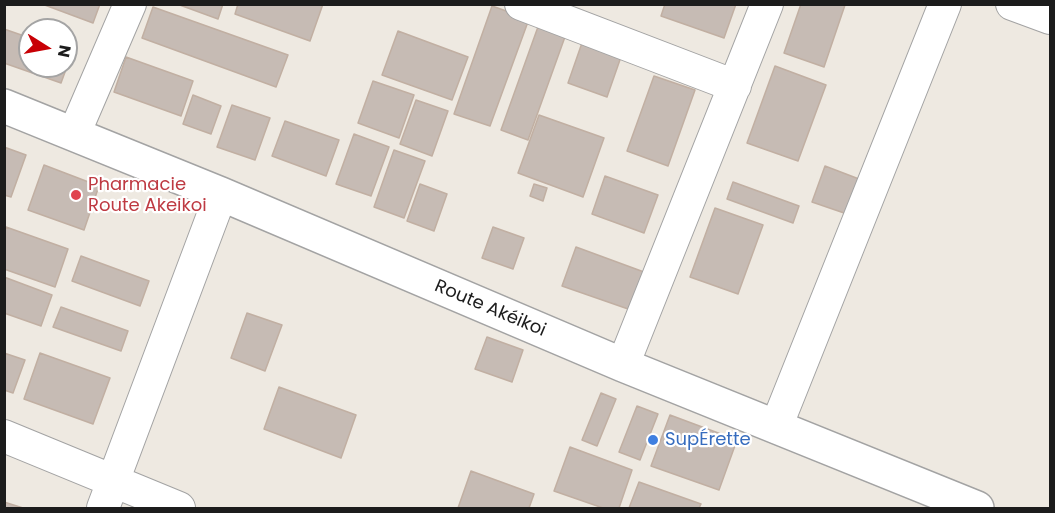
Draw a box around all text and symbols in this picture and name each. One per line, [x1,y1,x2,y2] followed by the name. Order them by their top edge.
[18,18,78,78] north arrow
[52,43,77,59] text: N
[88,174,207,216] place label: Pharmacie Route Akeikoi
[69,188,83,202] marker: Pharmacie Route Akeikoi
[431,276,549,342] street label: Route Akéikoi
[665,429,751,451] place label: SupÉrette
[646,433,660,447] marker: SupÉrette

